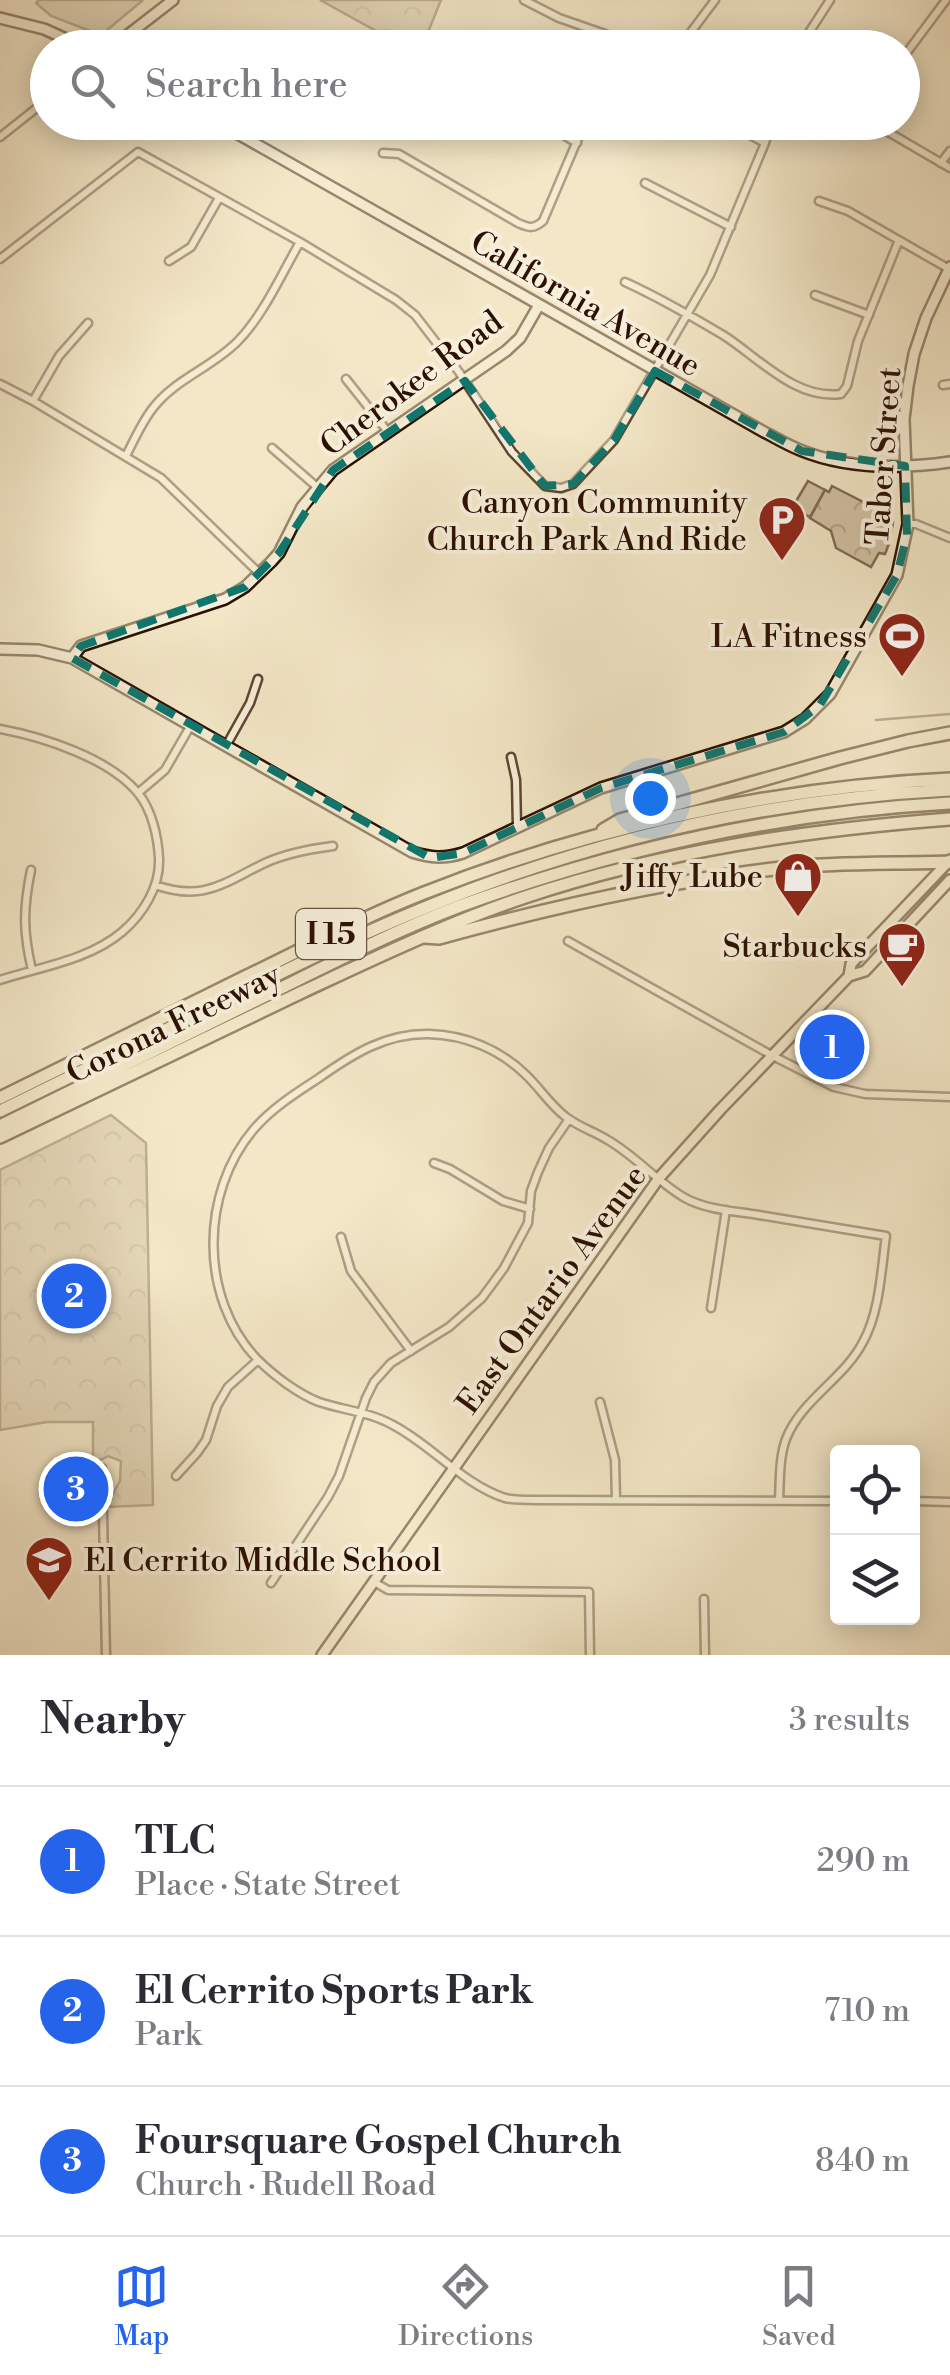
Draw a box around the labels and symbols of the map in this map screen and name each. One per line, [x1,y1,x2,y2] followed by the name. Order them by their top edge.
[463,222,708,386] street label: California Avenue
[312,302,511,465] street label: Cherokee Road
[858,366,910,547] street label: Taber Street
[427,483,747,560] place label: Canyon Community Church Park And Ride
[756,494,808,562] parking icon: Canyon Community Church Park And Ride
[876,610,928,678] sports icon: LA Fitness
[711,617,867,657] place label: LA Fitness
[625,773,676,824] your location
[772,850,824,918] shop icon: Jiffy Lube
[620,857,763,897] place label: Jiffy Lube
[296,909,366,959] road number: I 15
[876,920,928,988] cafe icon: Starbucks
[722,927,867,967] place label: Starbucks
[60,955,288,1093] street label: Corona Freeway
[800,1010,864,1084] pin: 1
[448,1157,655,1422] street label: East Ontario Avenue
[42,1258,106,1334] pin: 2
[44,1452,108,1526] pin: 3
[23,1534,75,1602] school or university icon: El Cerrito Middle School
[84,1541,442,1581] place label: El Cerrito Middle School

